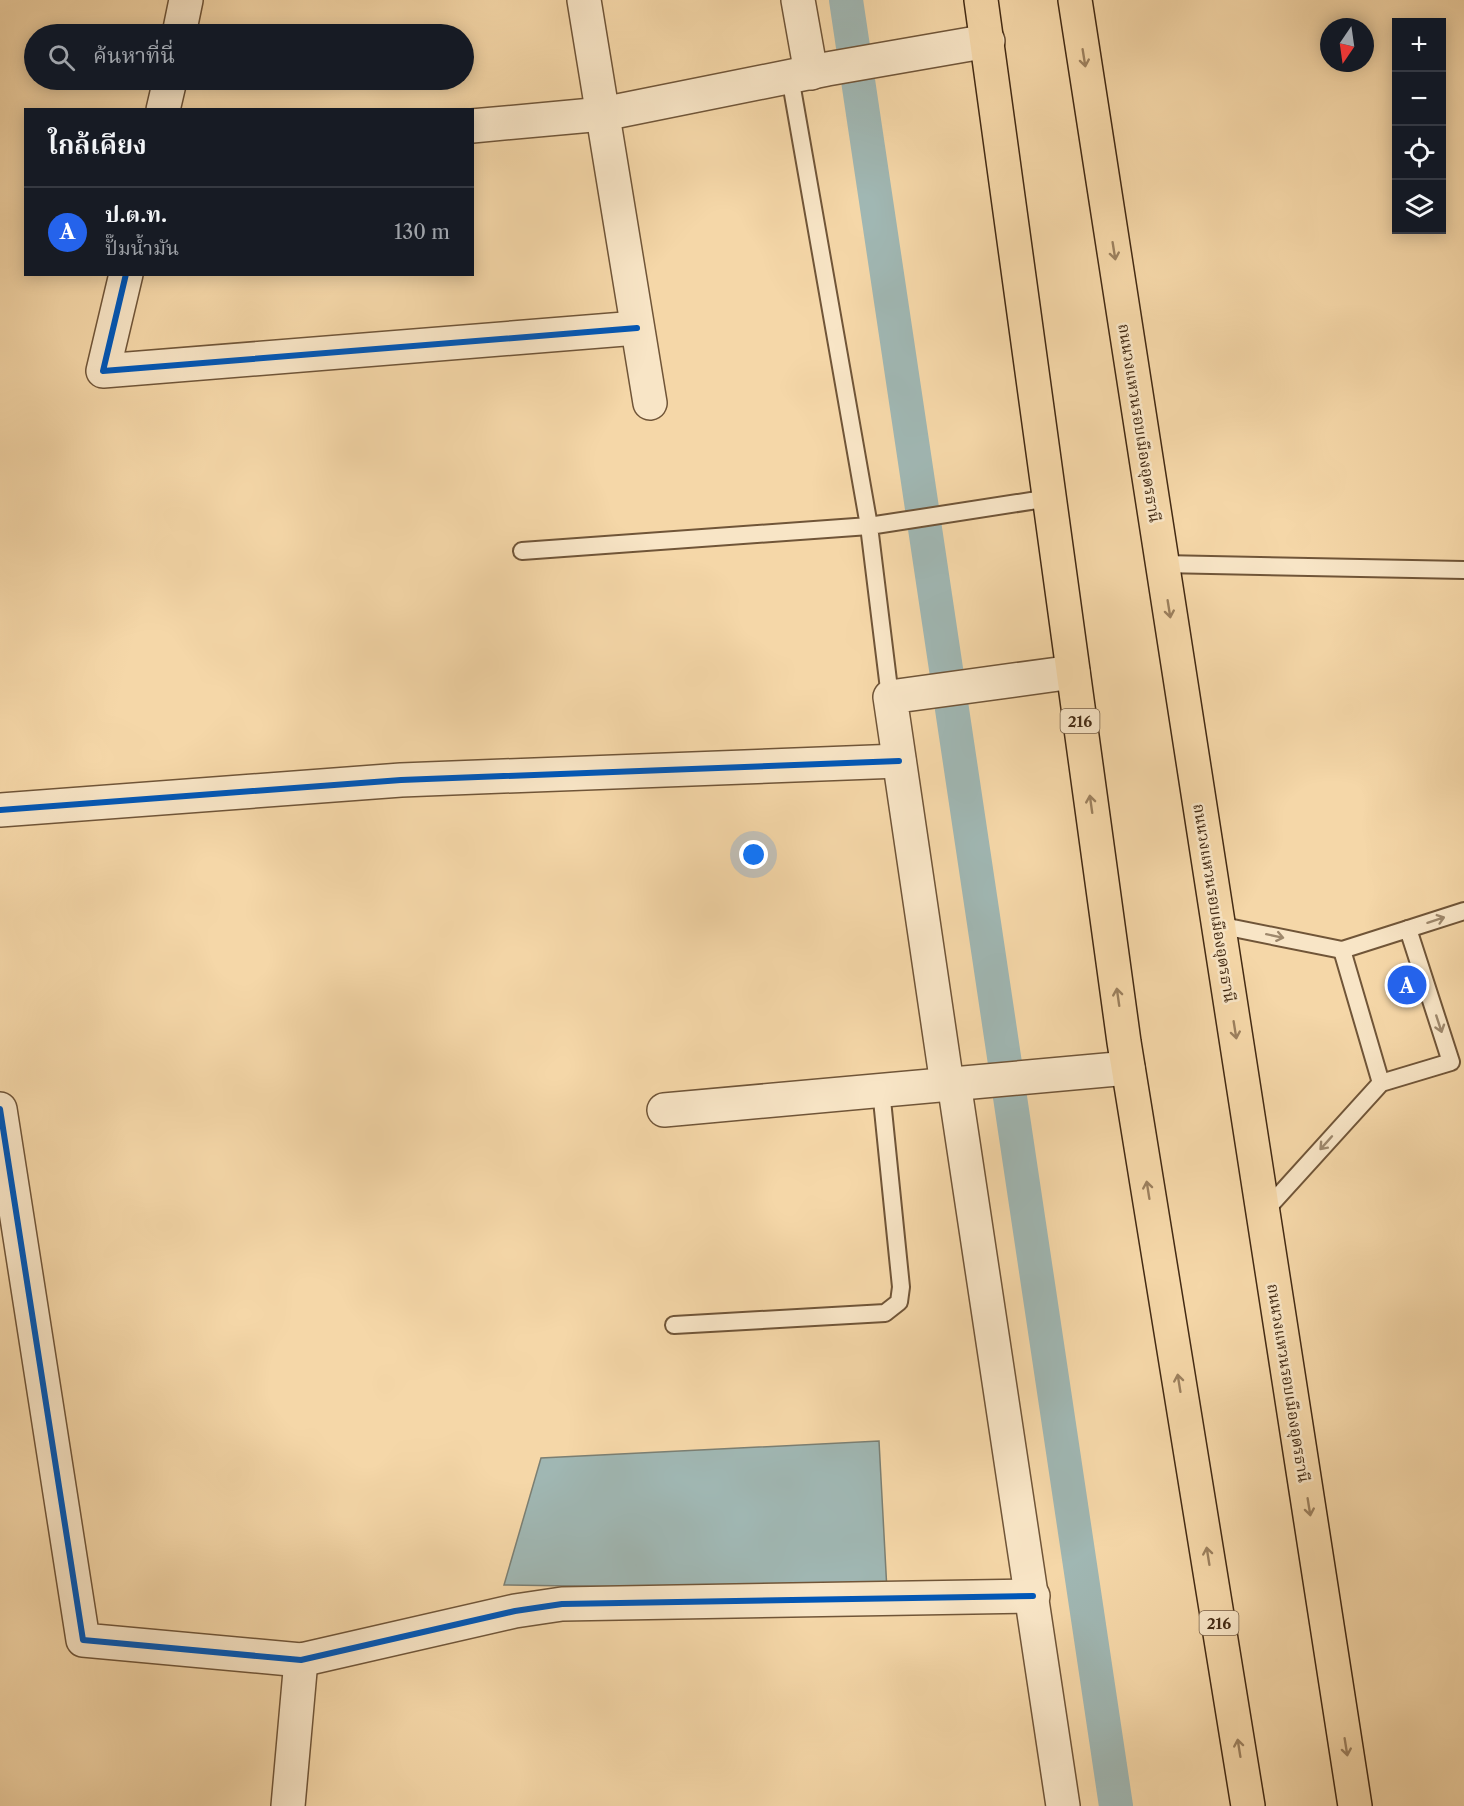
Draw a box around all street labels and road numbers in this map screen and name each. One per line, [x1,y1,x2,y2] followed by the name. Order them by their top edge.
[1112,322,1166,524] street label: ถนนวงแหวนรอบเมืองอุดรธานี
[1060,709,1100,733] road number: 216
[1187,802,1241,1004] street label: ถนนวงแหวนรอบเมืองอุดรธานี
[1261,1282,1315,1484] street label: ถนนวงแหวนรอบเมืองอุดรธานี
[1200,1611,1238,1635] road number: 216

